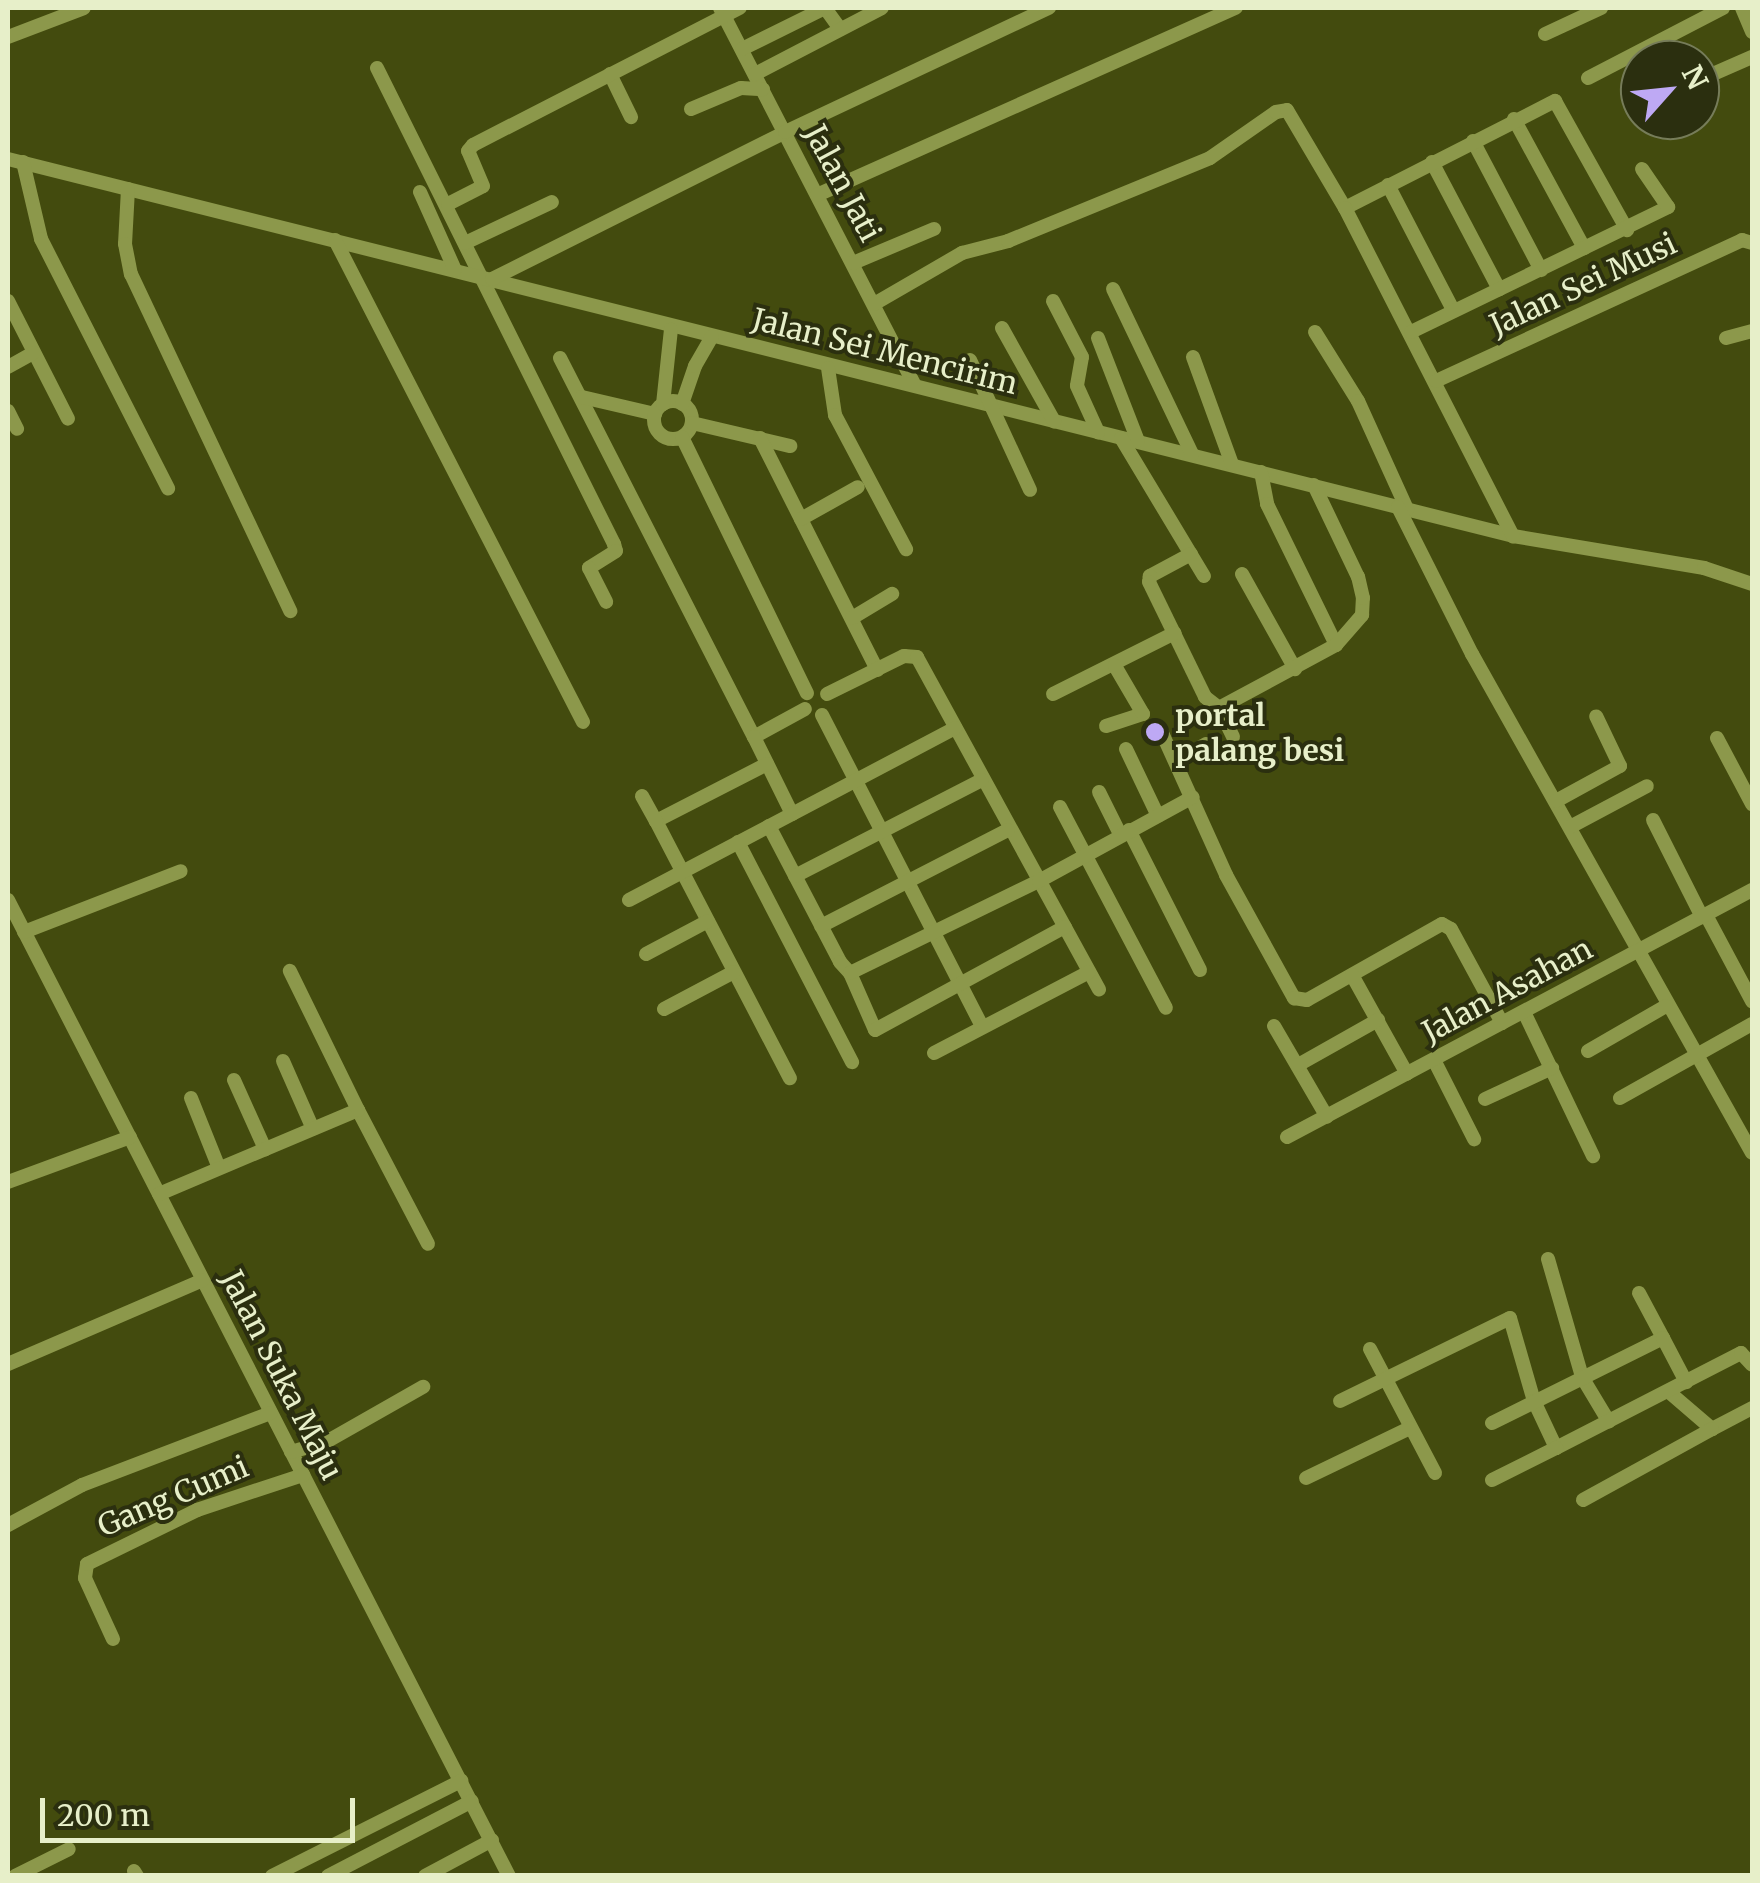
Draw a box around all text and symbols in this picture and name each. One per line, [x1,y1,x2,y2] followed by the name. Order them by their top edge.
[1620,40,1720,140] north arrow
[1674,59,1716,95] text: N
[797,119,889,247] street label: Jalan Jati
[1484,225,1682,343] street label: Jalan Sei Musi
[749,301,1021,401] street label: Jalan Sei Mencirim
[1175,697,1344,768] place label: portal palang besi
[1144,721,1166,743] marker: portal palang besi
[1416,930,1598,1050] street label: Jalan Asahan
[214,1264,350,1486] street label: Jalan Suka Maju
[92,1448,254,1544] street label: Gang Cumi
[45,1778,360,1840] scale bar
[57,1796,150,1834] text: 200 m

